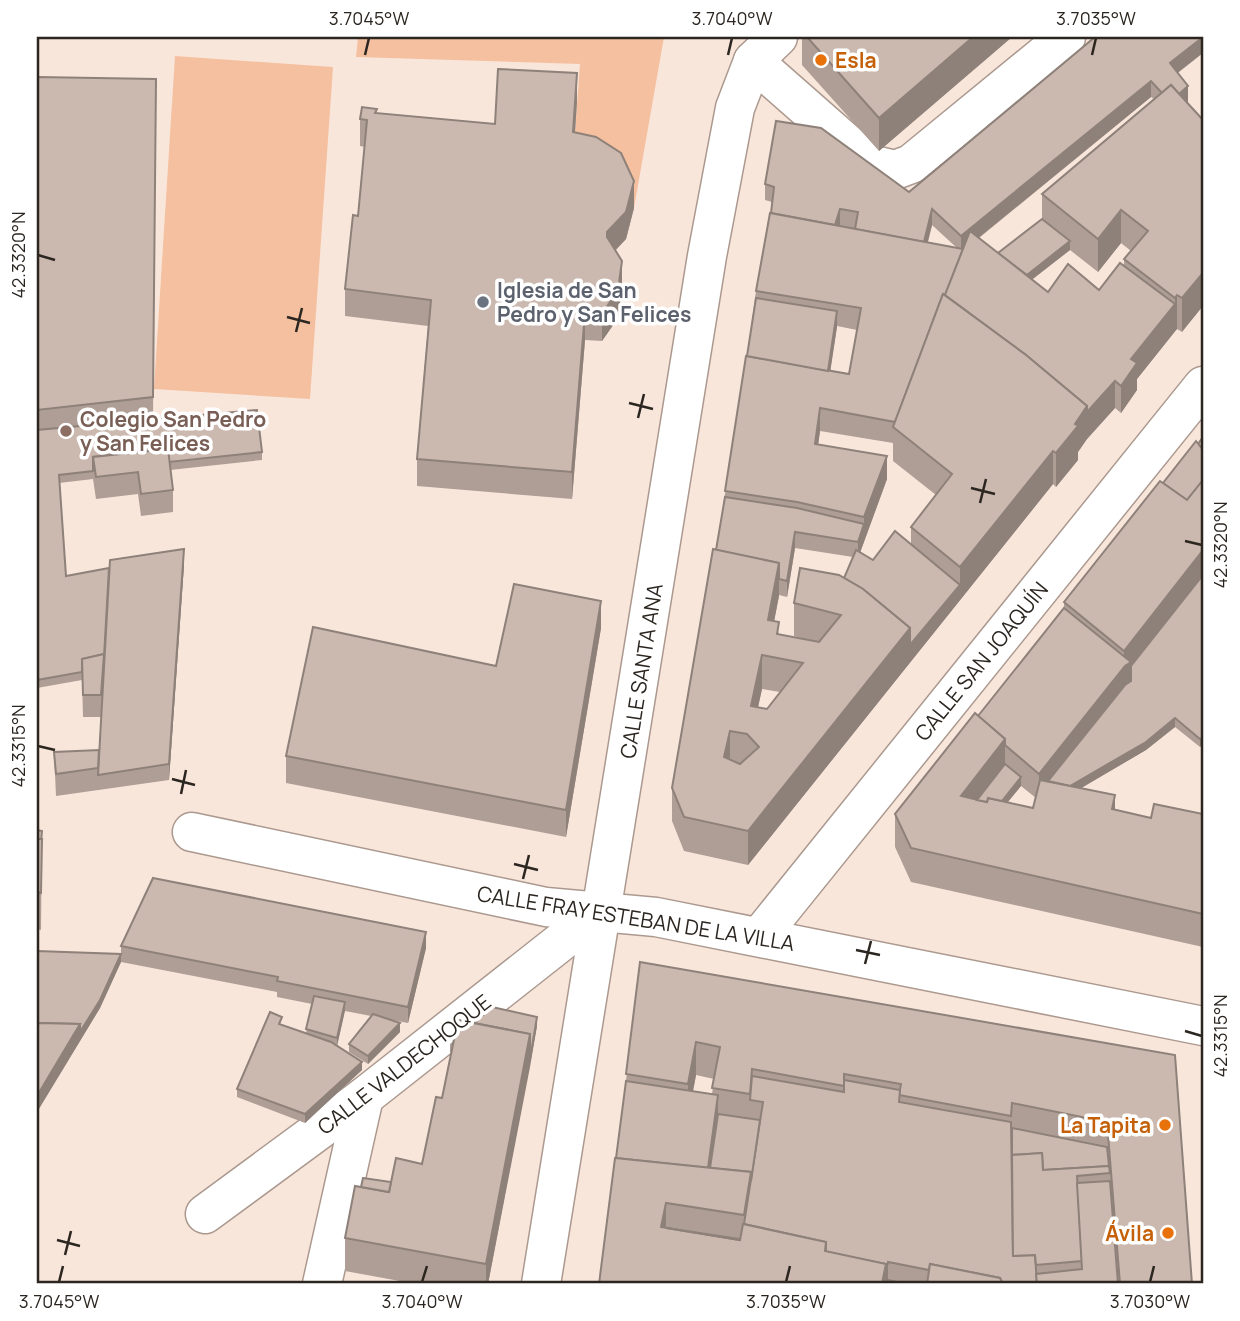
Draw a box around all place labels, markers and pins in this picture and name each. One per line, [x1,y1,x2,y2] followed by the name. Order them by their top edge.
[835,46,877,74] place label: Esla
[813,52,829,68] marker: Esla
[497,276,691,328] place label: Iglesia de San Pedro y San Felices
[475,294,491,310] marker: Iglesia de San Pedro y San Felices
[80,405,266,457] place label: Colegio San Pedro y San Felices
[58,423,74,439] marker: Colegio San Pedro y San Felices
[1060,1111,1151,1139] place label: La Tapita
[1157,1117,1173,1133] marker: La Tapita
[1105,1219,1154,1247] place label: Ávila
[1160,1225,1176,1241] marker: Ávila

